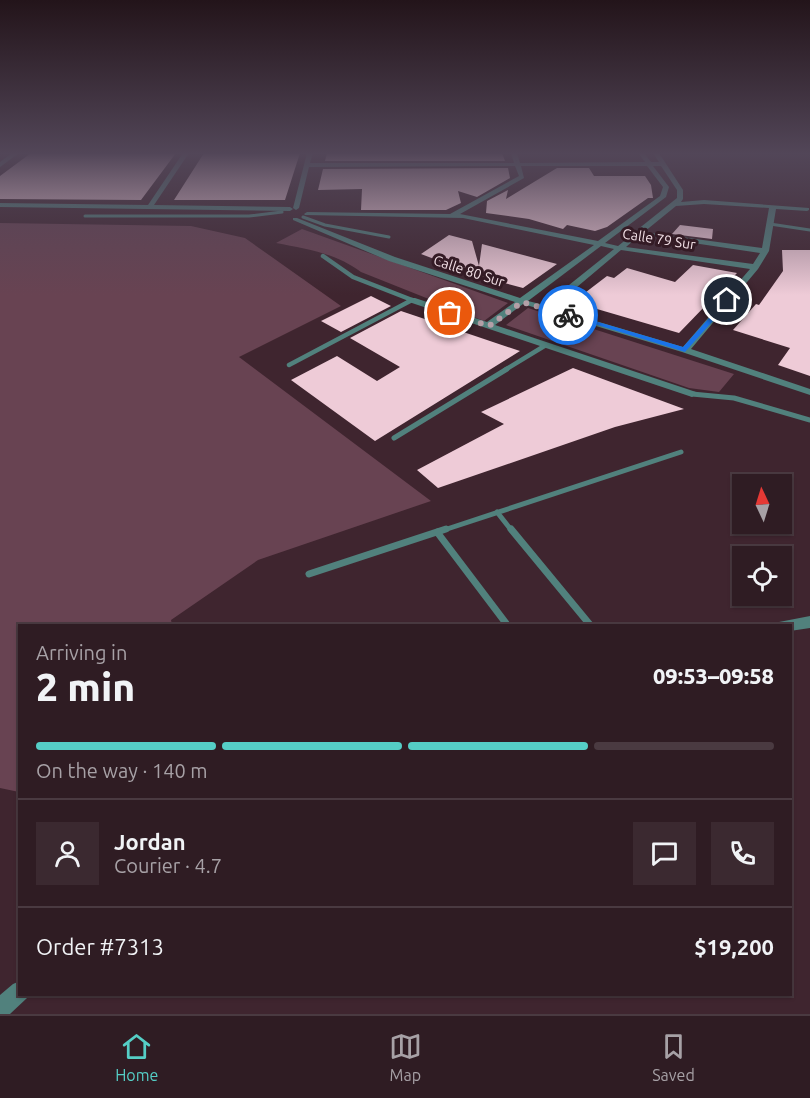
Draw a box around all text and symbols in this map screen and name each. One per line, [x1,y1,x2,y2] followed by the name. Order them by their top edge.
[621,225,697,253] street label: Calle 79 Sur
[431,252,507,290] street label: Calle 80 Sur
[701,274,752,325] pin
[710,283,743,316] icon: home
[538,285,598,345] courier
[424,287,475,338] pin
[433,296,466,329] icon: bag
[552,299,585,332] icon: bike
[732,474,792,534] north arrow
[732,474,792,606] map controls
[732,546,792,606] button: locate
[36,641,127,664] text: Arriving in
[653,663,774,688] text: 09:53–09:58
[36,665,135,708] text: 2 min
[36,759,208,782] text: On the way · 140 m
[36,822,99,885] button: person
[633,822,696,885] button: chat
[711,822,774,885] button: phone
[114,829,186,854] text: Jordan
[114,854,222,877] text: Courier · 4.7
[36,934,164,959] text: Order #7313
[694,934,774,959] text: $19,200
[115,1030,158,1084] tab: Home
[389,1030,422,1084] tab: Map
[652,1030,695,1084] tab: Saved

